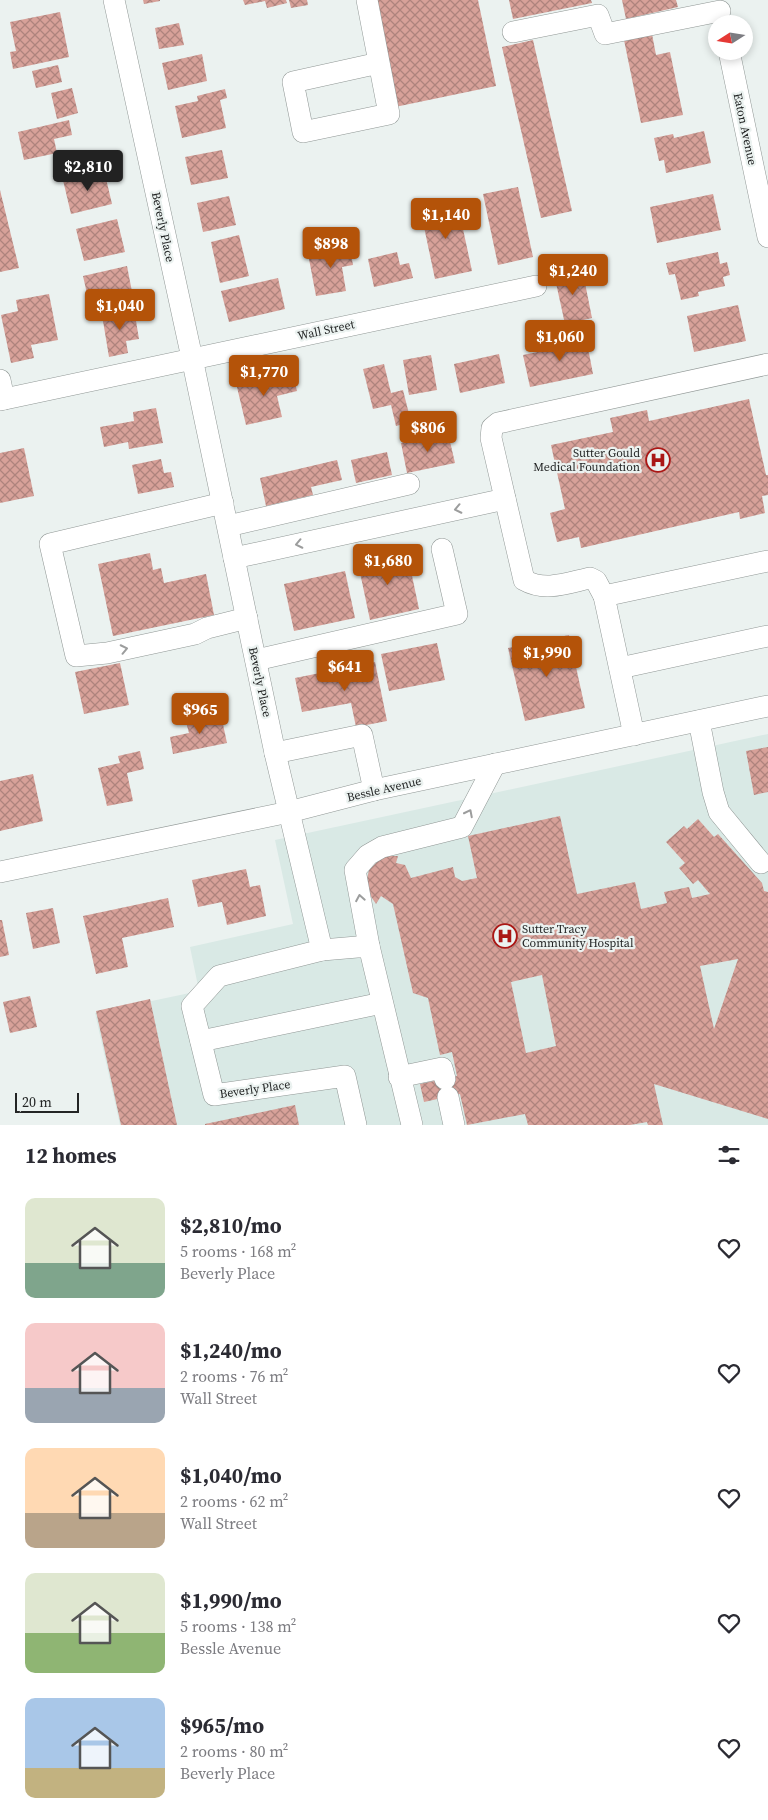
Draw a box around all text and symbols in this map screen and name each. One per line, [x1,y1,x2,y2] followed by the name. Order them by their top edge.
[708,15,752,60] north arrow
[708,15,753,60] map controls
[730,91,760,167] street label: Eaton Avenue
[47,150,129,192] pin: $2,810
[64,155,112,177] text: $2,810
[148,190,178,264] street label: Beverly Place
[405,198,487,240] pin: $1,140
[422,203,470,225] text: $1,140
[301,226,361,269] pin: $898
[314,232,348,254] text: $898
[532,254,614,296] pin: $1,240
[549,259,597,281] text: $1,240
[79,288,161,331] pin: $1,040
[96,294,144,316] text: $1,040
[296,316,356,344] street label: Wall Street
[519,320,601,362] pin: $1,060
[536,325,584,347] text: $1,060
[223,354,305,397] pin: $1,770
[240,360,288,382] text: $1,770
[398,410,458,453] pin: $806
[411,416,445,438] text: $806
[533,445,640,475] place label: Sutter Gould Medical Foundation
[645,447,671,473] hospital icon: Sutter Gould Medical Foundation
[453,503,462,514] one-way arrow
[294,538,303,549] one-way arrow
[347,544,429,586] pin: $1,680
[364,549,412,571] text: $1,680
[506,636,588,678] pin: $1,990
[523,641,571,663] text: $1,990
[120,645,129,655] one-way arrow
[245,645,275,719] street label: Beverly Place
[315,650,375,692] pin: $641
[328,655,362,677] text: $641
[170,692,230,735] pin: $965
[183,698,217,720] text: $965
[345,773,423,805] street label: Bessle Avenue
[463,809,473,818] one-way arrow
[355,893,366,902] one-way arrow
[522,921,634,951] place label: Sutter Tracy Community Hospital
[492,923,518,949] hospital icon: Sutter Tracy Community Hospital
[219,1076,291,1102] street label: Beverly Place
[15,1090,79,1113] scale bar
[22,1092,52,1112] text: 20 m
[25,1141,117,1170] text: 12 homes
[715,1141,743,1169] icon: filters
[180,1211,282,1240] text: $2,810/mo
[65,1218,125,1278] icon: home
[715,1234,743,1262] icon: heart
[180,1240,296,1262] text: 5 rooms · 168 m²
[180,1262,275,1284] text: Beverly Place
[180,1336,282,1365] text: $1,240/mo
[65,1343,125,1403] icon: home
[715,1359,743,1387] icon: heart
[180,1365,288,1387] text: 2 rooms · 76 m²
[180,1387,257,1409] text: Wall Street
[180,1461,282,1490] text: $1,040/mo
[65,1468,125,1528] icon: home
[715,1484,743,1512] icon: heart
[180,1490,288,1512] text: 2 rooms · 62 m²
[180,1512,257,1534] text: Wall Street
[180,1586,282,1615] text: $1,990/mo
[65,1593,125,1653] icon: home
[715,1609,743,1637] icon: heart
[180,1615,296,1637] text: 5 rooms · 138 m²
[180,1637,281,1659] text: Bessle Avenue
[180,1711,264,1740] text: $965/mo
[65,1718,125,1778] icon: home
[715,1734,743,1762] icon: heart
[180,1740,288,1762] text: 2 rooms · 80 m²
[180,1762,275,1784] text: Beverly Place

